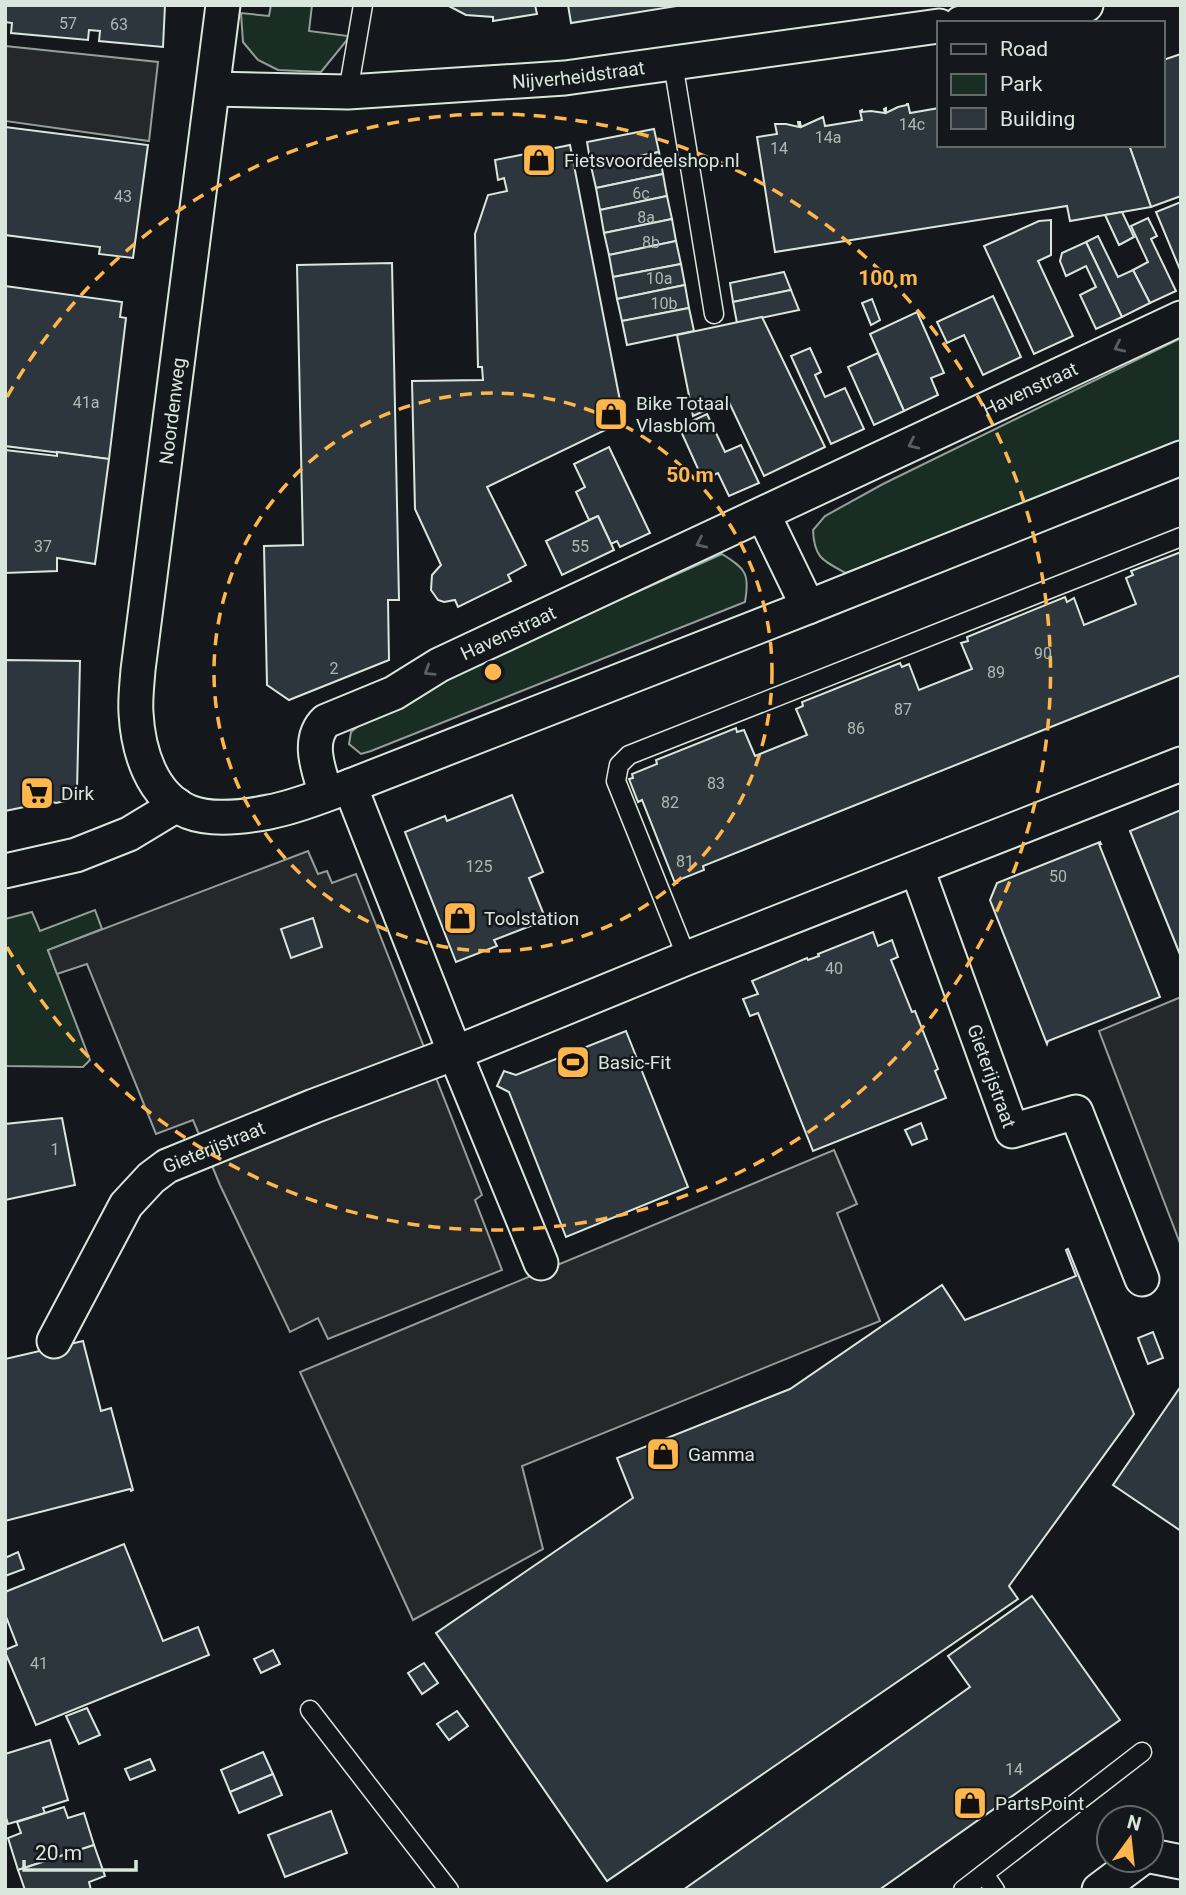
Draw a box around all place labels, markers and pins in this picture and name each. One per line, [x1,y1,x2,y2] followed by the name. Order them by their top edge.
[520,141,558,179] shop icon: Fietsvoordeelshop.nl
[564,149,740,172] place label: Fietsvoordeelshop.nl
[636,392,729,437] place label: Bike Totaal Vlasblom
[592,395,630,433] shop icon: Bike Totaal Vlasblom
[481,660,505,684] centre of rings
[18,774,56,812] supermarket icon: Dirk
[61,782,95,805] place label: Dirk
[441,899,479,937] shop icon: Toolstation
[484,907,579,930] place label: Toolstation
[554,1043,592,1081] sports icon: Basic-Fit
[598,1051,671,1074] place label: Basic-Fit
[644,1435,682,1473] shop icon: Gamma
[688,1443,755,1466] place label: Gamma
[951,1784,989,1822] shop icon: PartsPoint
[995,1792,1084,1815] place label: PartsPoint

